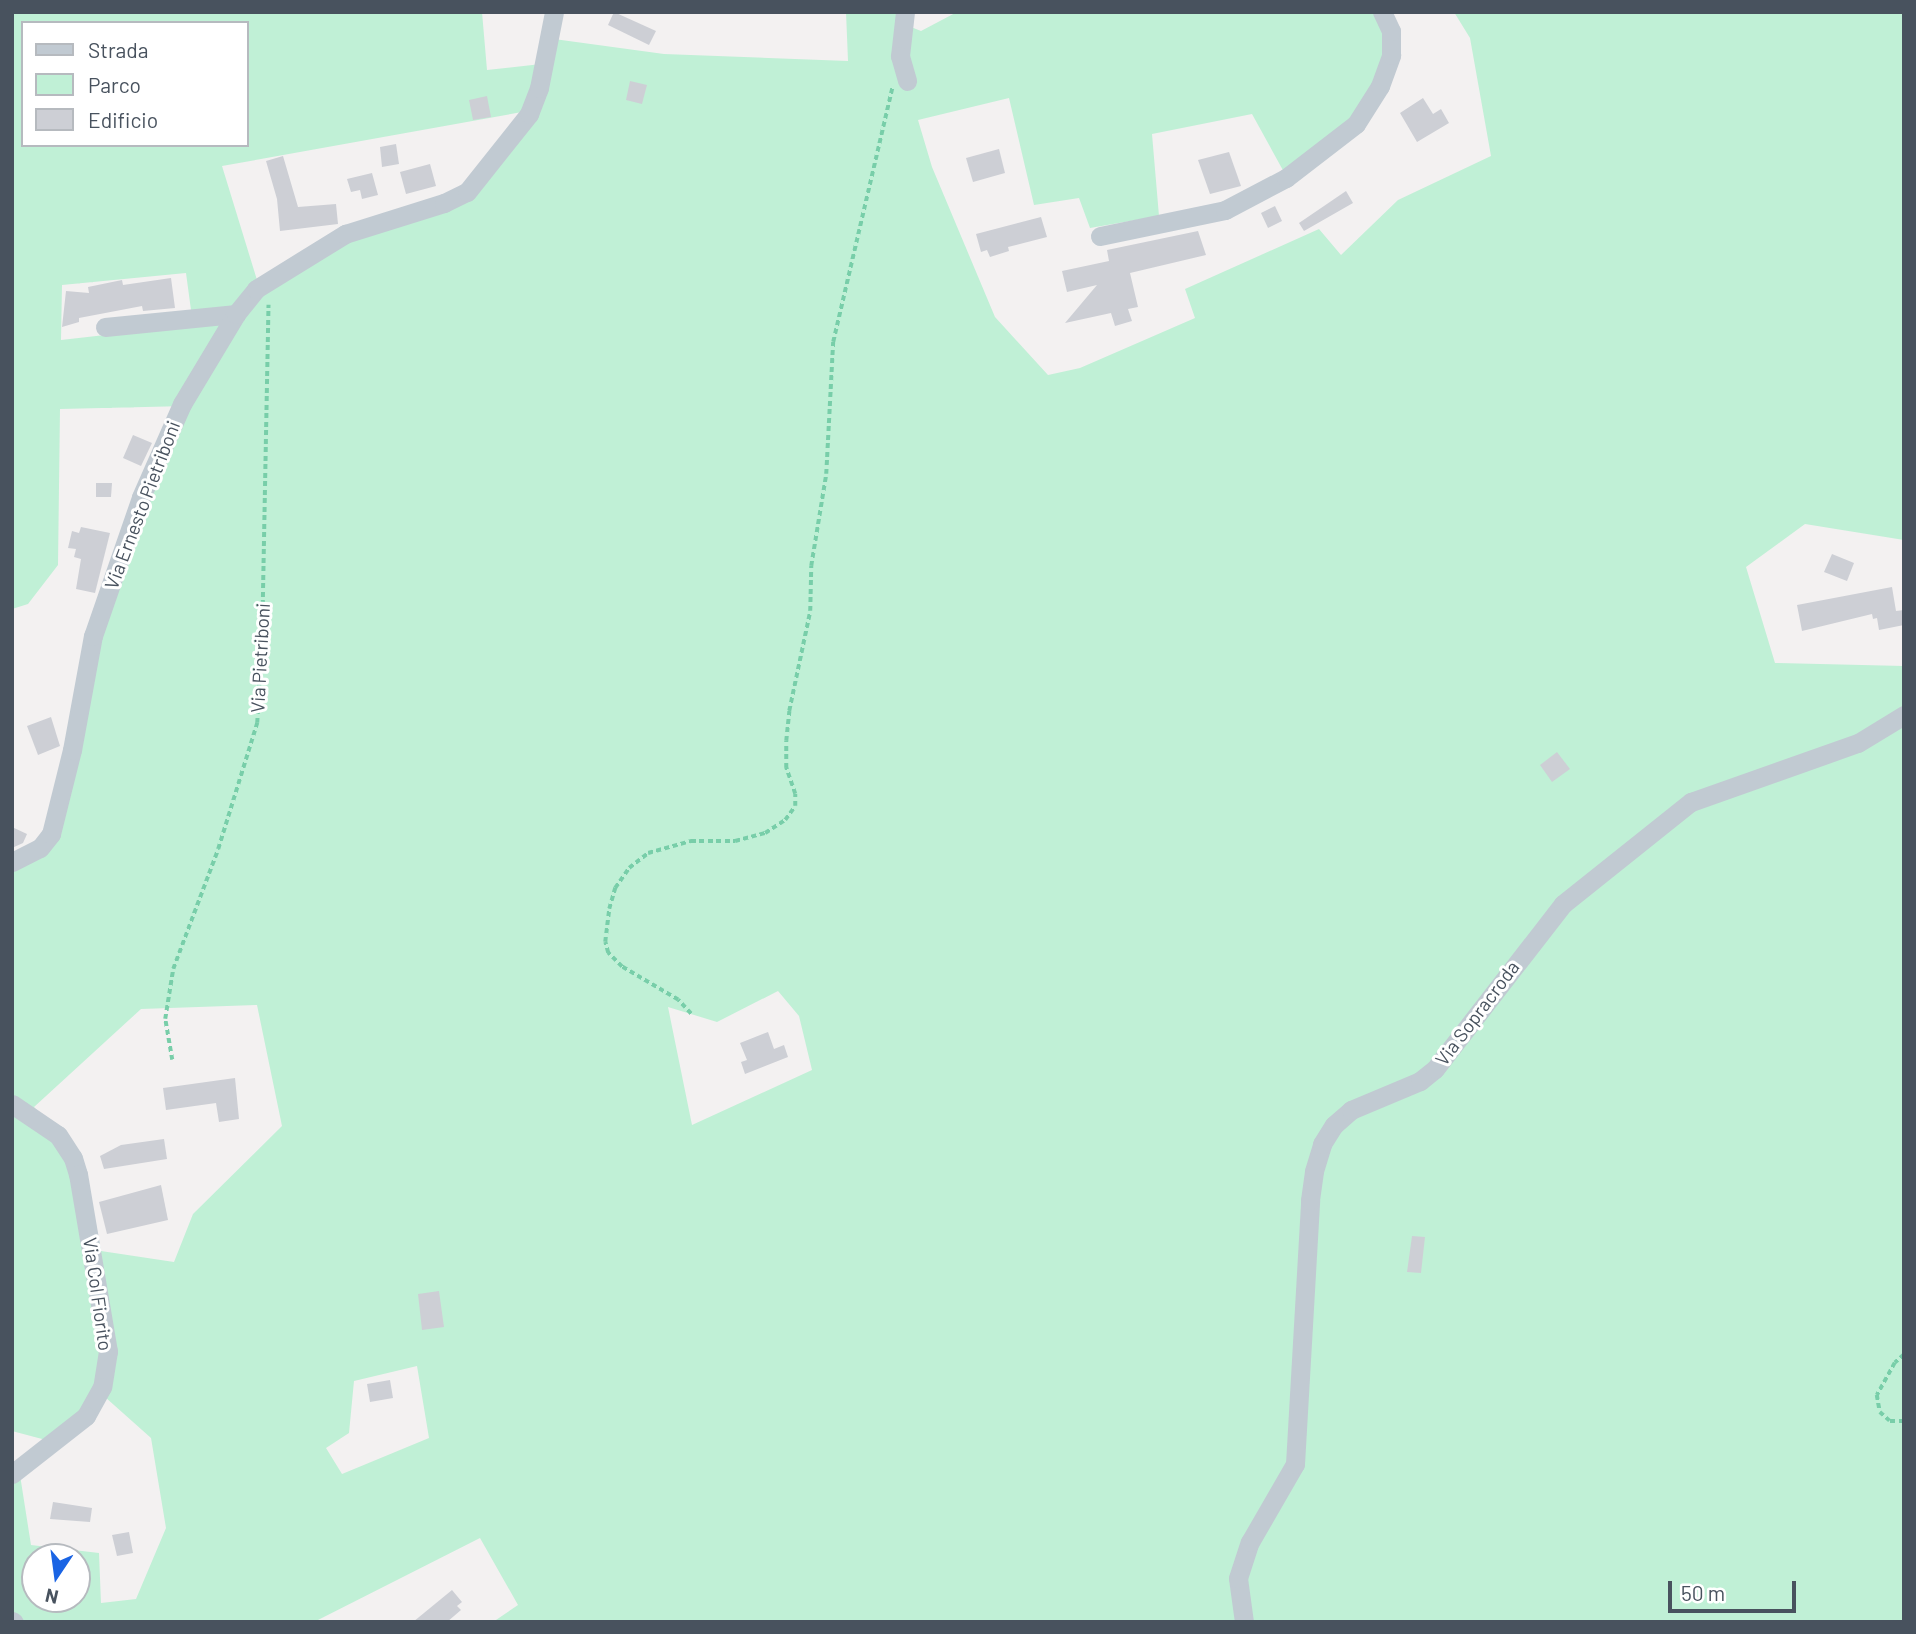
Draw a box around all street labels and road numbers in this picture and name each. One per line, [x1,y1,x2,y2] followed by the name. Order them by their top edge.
[99,418,185,592] street label: Via Ernesto Pietriboni
[246,602,274,714] street label: Via Pietriboni
[1430,956,1524,1070] street label: Via Sopracroda
[79,1236,117,1352] street label: Via Col Fiorito

